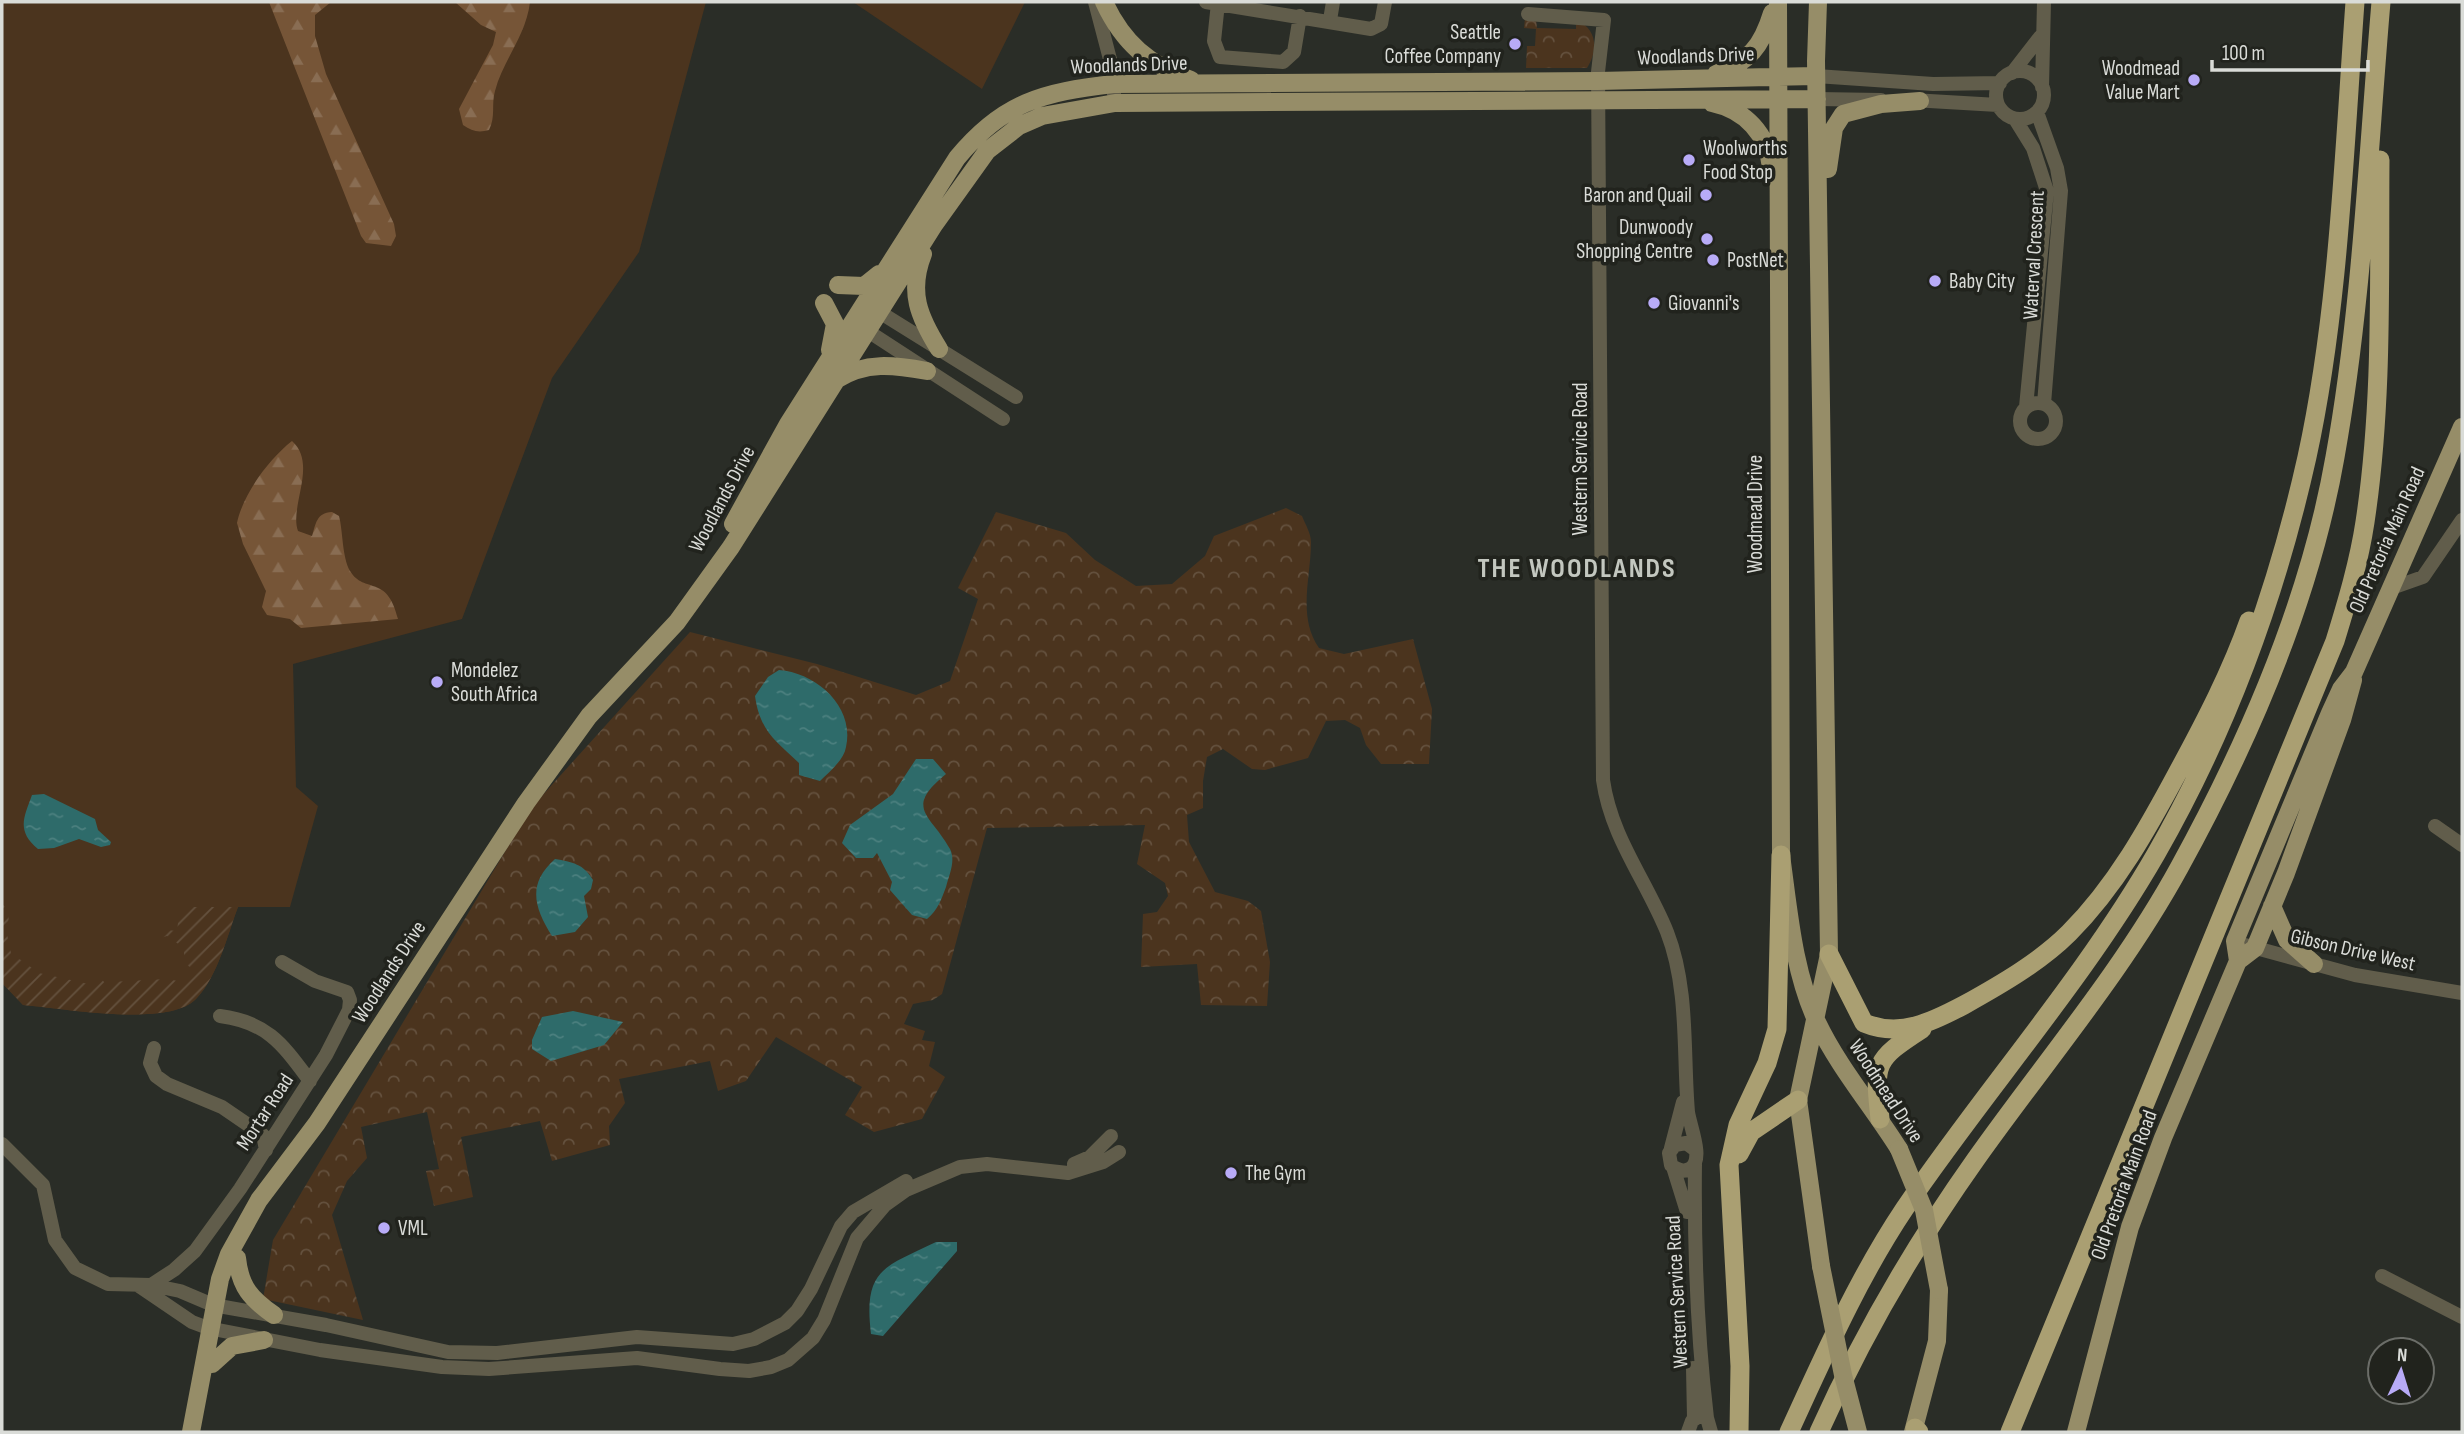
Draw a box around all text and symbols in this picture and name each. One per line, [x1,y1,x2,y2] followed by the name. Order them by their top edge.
[1385,20,1501,69] place label: Seattle Coffee Company
[2212,28,2368,72] scale bar
[1507,36,1523,52] marker: Seattle Coffee Company
[1637,41,1755,71] street label: Woodlands Drive
[2222,41,2265,66] text: 100 m
[1070,50,1188,80] street label: Woodlands Drive
[2102,56,2180,105] place label: Woodmead Value Mart
[2186,72,2202,88] marker: Woodmead Value Mart
[1703,136,1787,185] place label: Woolworths Food Stop
[1681,152,1697,168] marker: Woolworths Food Stop
[1584,183,1692,208] place label: Baron and Quail
[1698,187,1714,203] marker: Baron and Quail
[2018,190,2050,320] street label: Waterval Crescent
[1576,215,1693,264] place label: Dunwoody Shopping Centre
[1699,231,1715,247] marker: Dunwoody Shopping Centre
[1727,248,1784,273] place label: PostNet
[1705,252,1721,268] marker: PostNet
[1949,269,2015,294] place label: Baby City
[1927,273,1943,289] marker: Baby City
[1668,291,1740,316] place label: Giovanni's
[1646,295,1662,311] marker: Giovanni's
[1568,382,1593,536] street label: Western Service Road
[684,442,760,556] street label: Woodlands Drive
[1743,455,1768,573] street label: Woodmead Drive
[2344,463,2430,617] street label: Old Pretoria Main Road
[1477,552,1677,585] district label: THE WOODLANDS
[451,658,537,707] place label: Mondelez South Africa
[429,674,445,690] marker: Mondelez South Africa
[347,916,431,1028] street label: Woodlands Drive
[2288,923,2418,977] street label: Gibson Drive West
[1843,1035,1929,1147] street label: Woodmead Drive
[231,1069,299,1155] street label: Mortar Road
[2085,1107,2163,1263] street label: Old Pretoria Main Road
[1245,1161,1306,1186] place label: The Gym
[1223,1165,1239,1181] marker: The Gym
[1661,1215,1693,1369] street label: Western Service Road
[398,1216,428,1241] place label: VML
[376,1220,392,1236] marker: VML
[2366,1336,2436,1406] north arrow
[2396,1344,2408,1367] text: N

